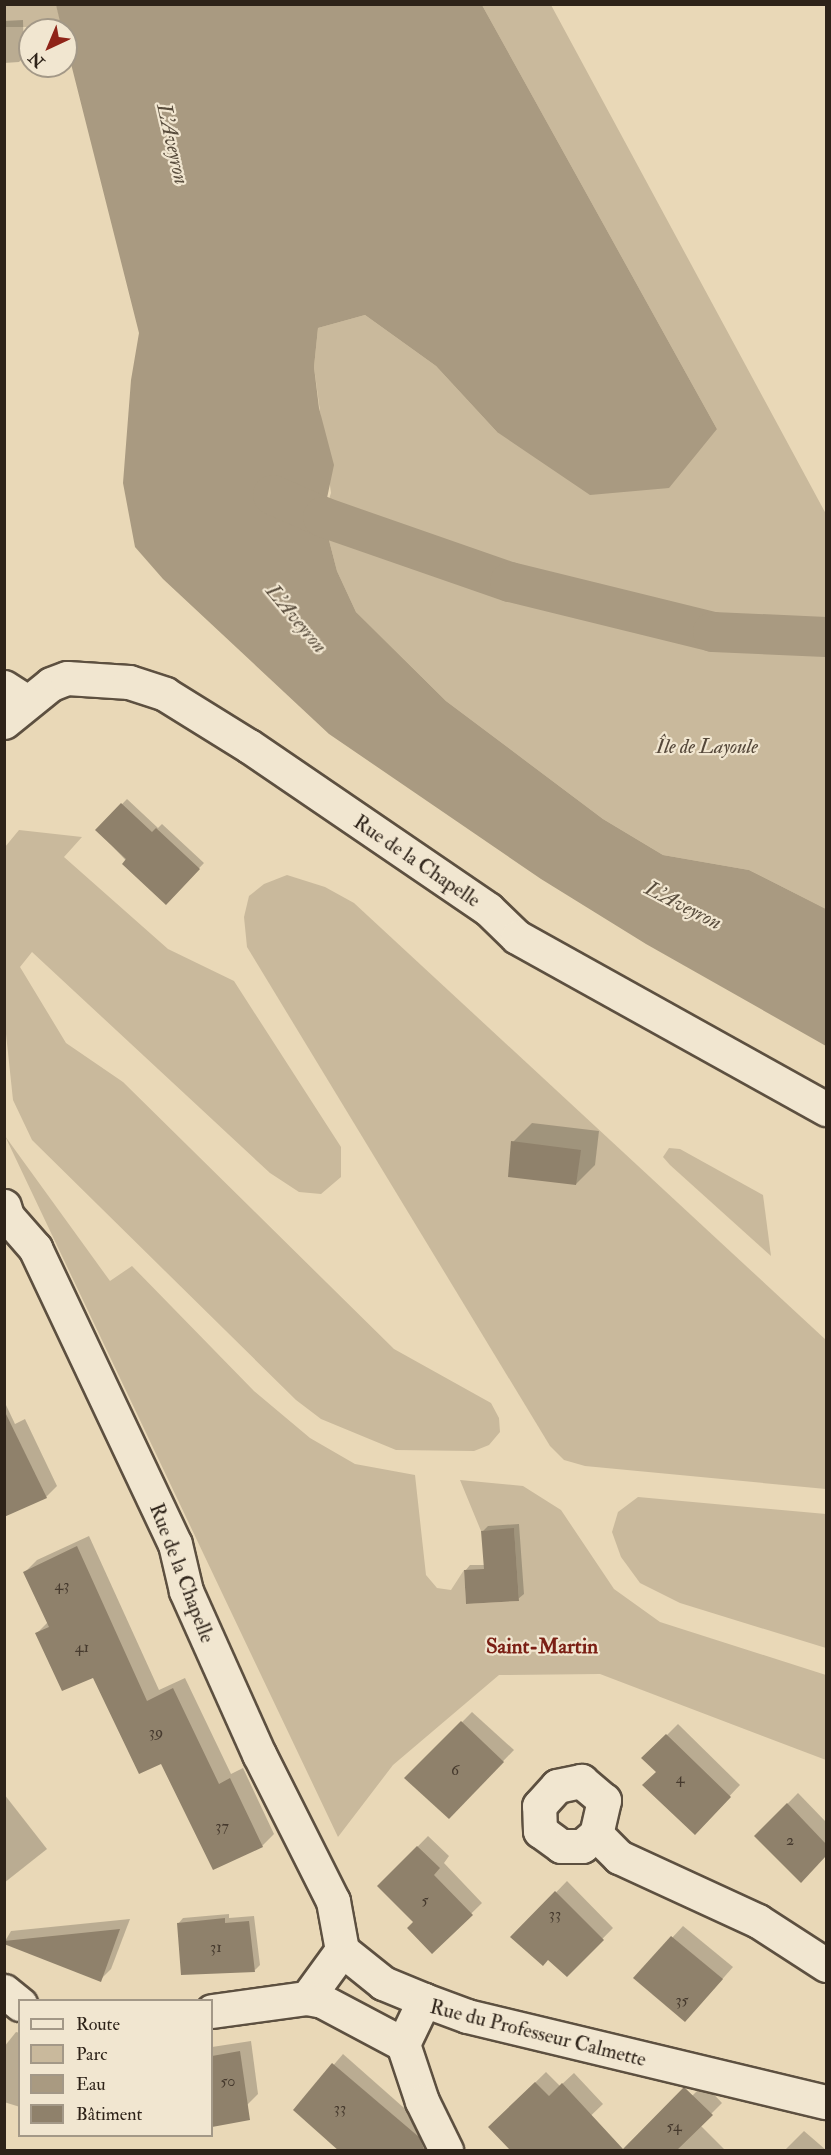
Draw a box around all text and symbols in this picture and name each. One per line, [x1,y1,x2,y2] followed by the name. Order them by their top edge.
[18,18,78,78] north arrow
[25,47,49,72] text: N
[150,101,194,187] water label: L'Aveyron
[260,579,332,659] water label: L'Aveyron
[656,734,758,758] park label: Île de Layoule
[349,810,485,912] street label: Rue de la Chapelle
[641,876,725,936] water label: L'Aveyron
[144,1500,220,1646] street label: Rue de la Chapelle
[55,1575,69,1595] house number: 43
[486,1634,598,1660] district label: Saint-Martin
[75,1637,89,1657] house number: 41
[149,1722,163,1742] house number: 39
[451,1760,459,1780] house number: 6
[676,1768,684,1788] house number: 4
[215,1816,229,1836] house number: 37
[786,1830,794,1850] house number: 2
[421,1890,429,1910] house number: 5
[549,1904,561,1924] house number: 33
[210,1937,222,1957] house number: 31
[675,1990,689,2010] house number: 35
[427,1995,649,2071] street label: Rue du Professeur Calmette
[18,1999,213,2137] legend
[76,2013,120,2036] text: Route
[76,2043,107,2066] text: Parc
[220,2071,236,2091] house number: 50
[76,2073,106,2096] text: Eau
[334,2098,346,2118] house number: 33
[76,2103,142,2126] text: Bâtiment
[666,2116,682,2136] house number: 54

